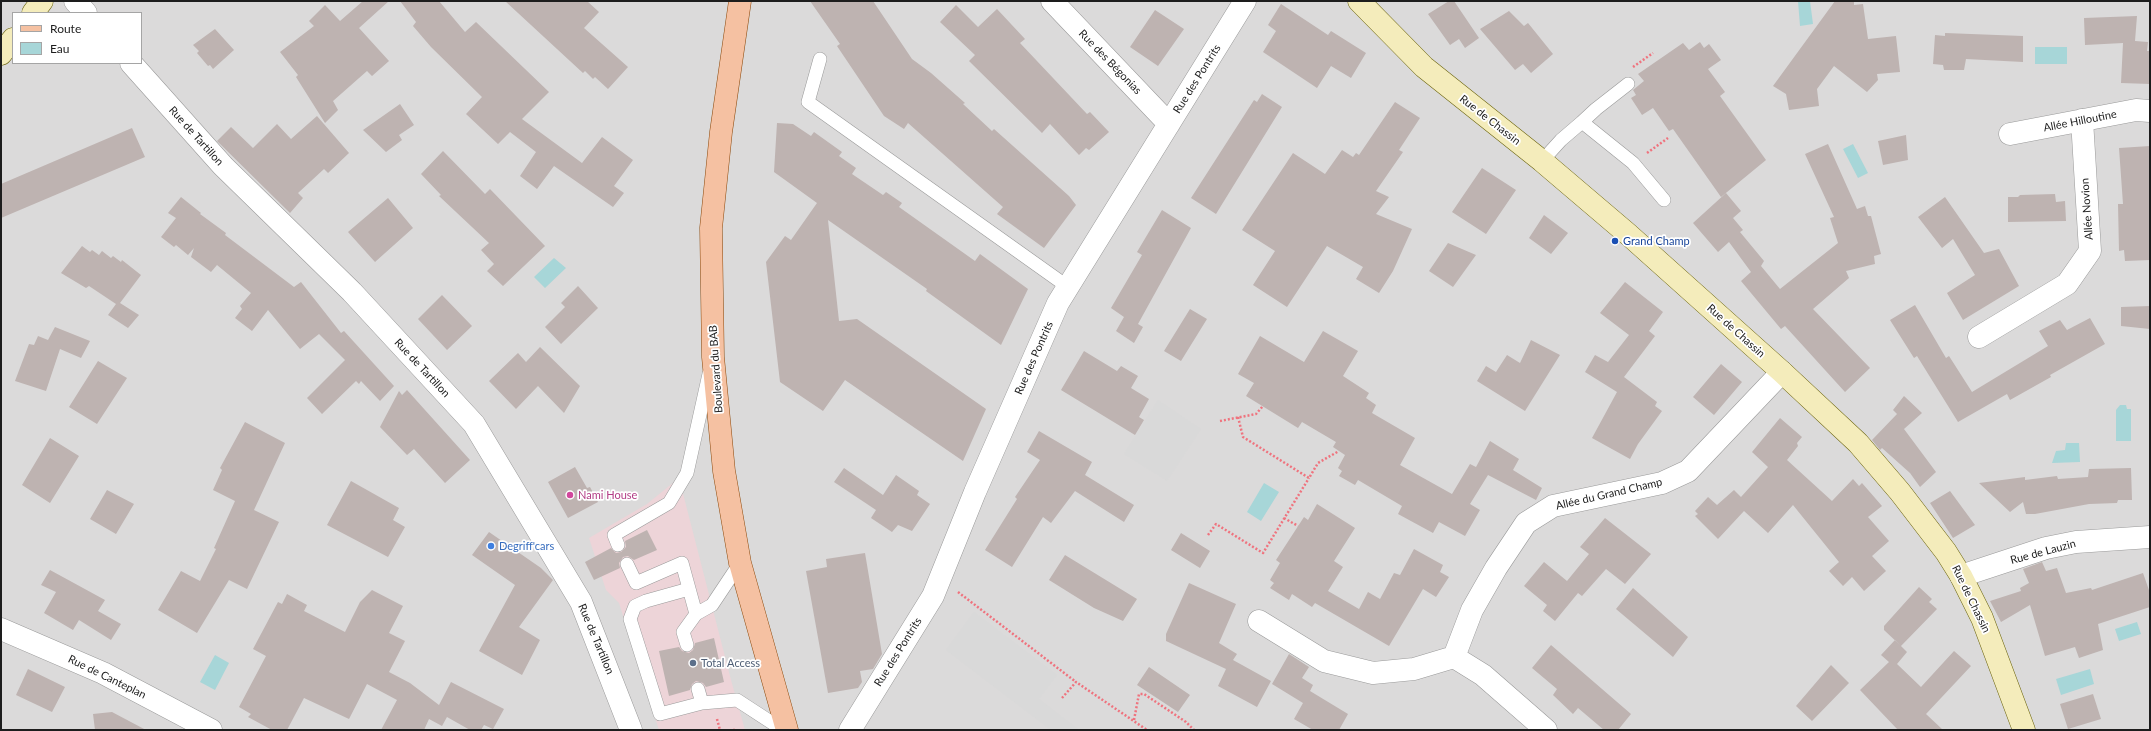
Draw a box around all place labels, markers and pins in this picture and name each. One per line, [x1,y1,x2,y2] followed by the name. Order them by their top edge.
[1623,234,1690,248] place label: Grand Champ
[1610,236,1620,246] marker: Grand Champ
[578,488,637,502] place label: Nami House
[565,490,575,500] marker: Nami House
[499,539,554,553] place label: Degriff'cars
[486,541,496,551] marker: Degriff'cars
[701,656,760,670] place label: Total Access
[688,658,698,668] marker: Total Access

